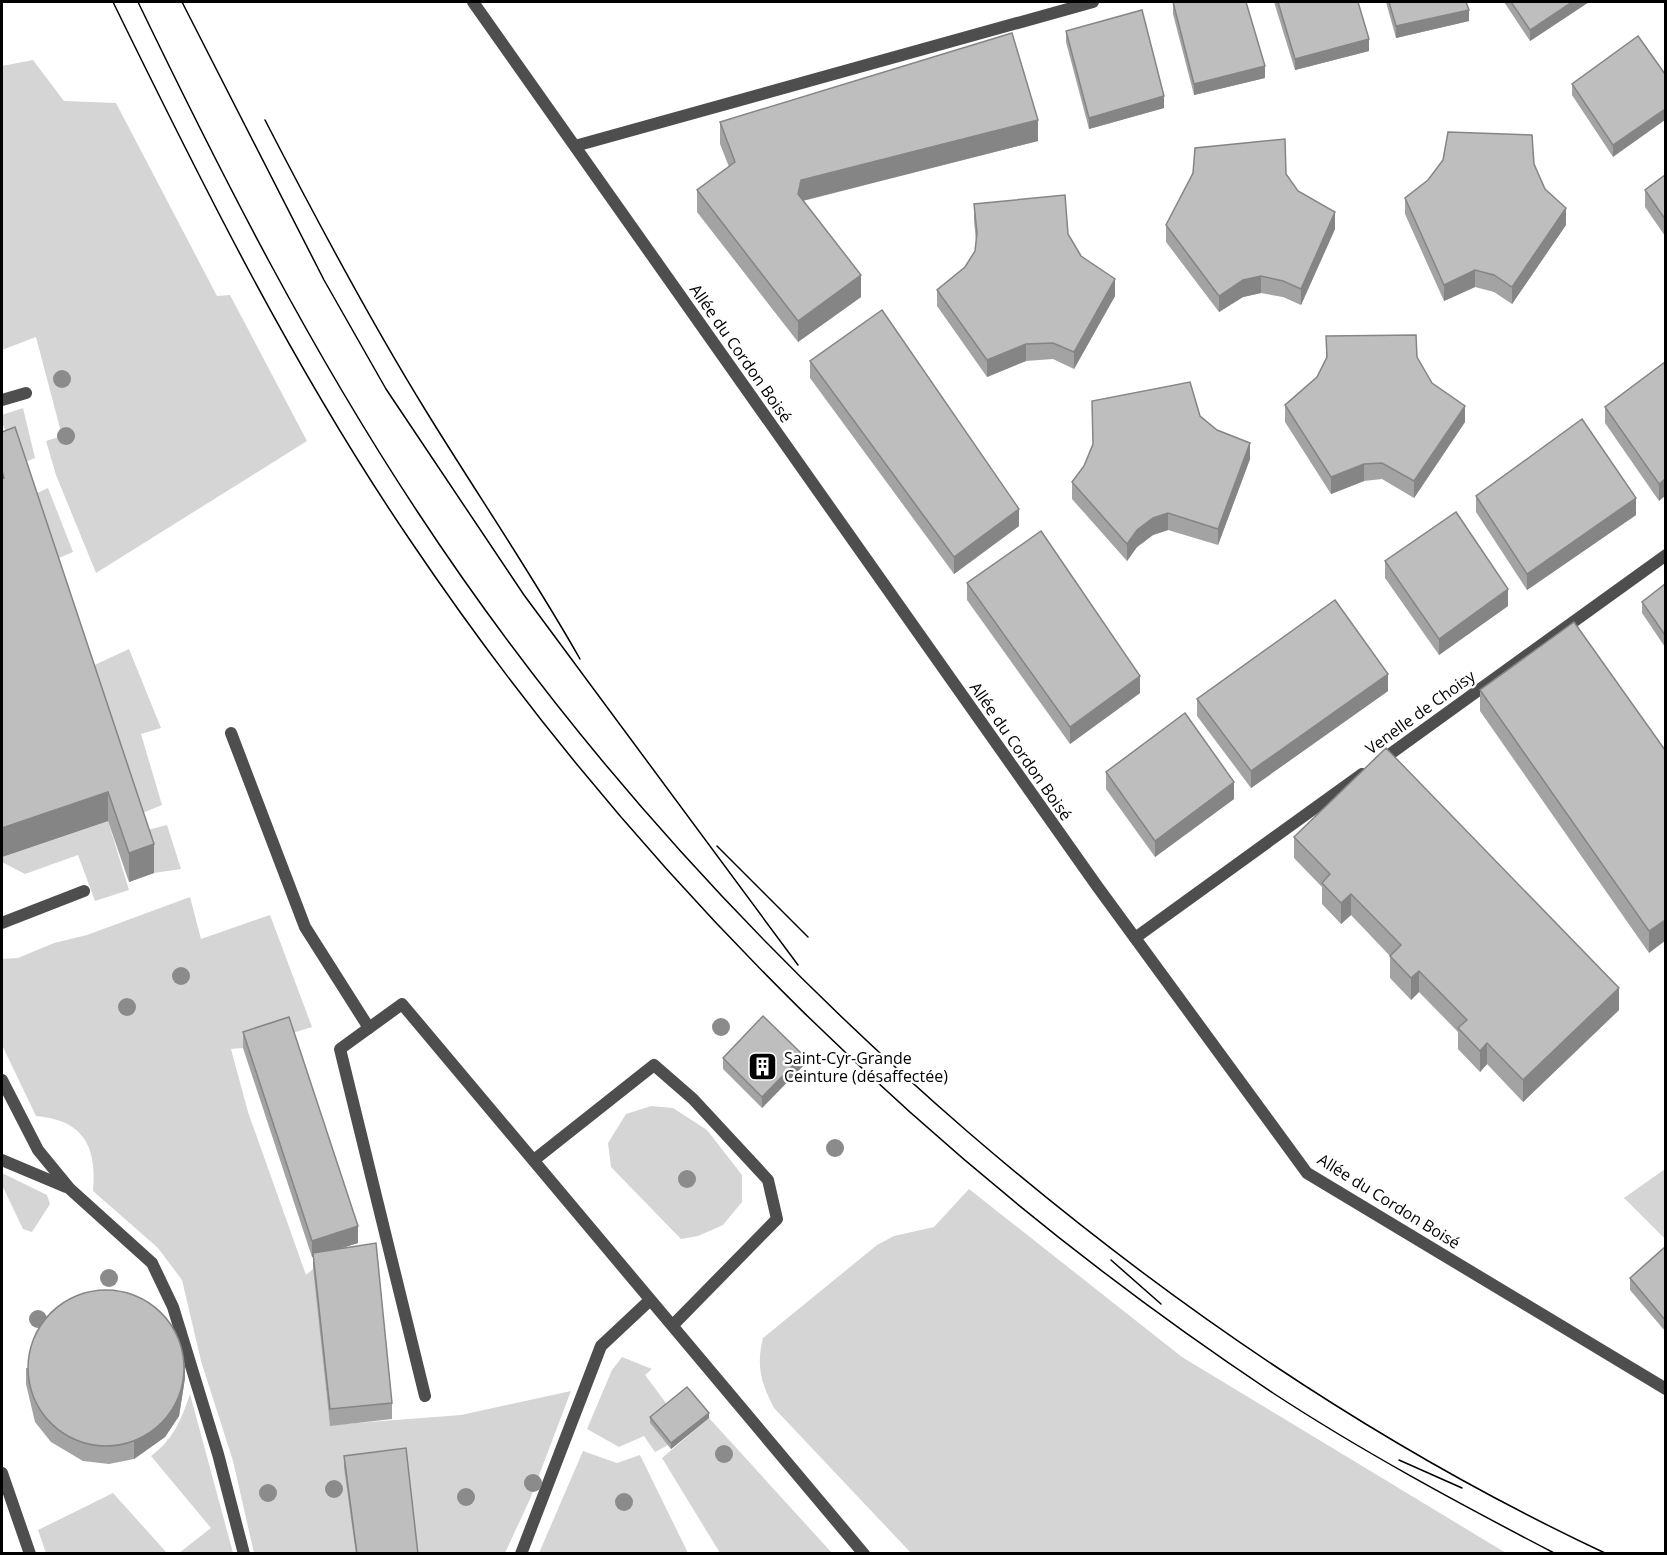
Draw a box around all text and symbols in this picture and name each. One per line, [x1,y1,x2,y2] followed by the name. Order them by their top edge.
[685,279,797,427] street label: Allée du Cordon Boisé
[1361,664,1480,759] street label: Venelle de Choisy
[965,677,1077,825] street label: Allée du Cordon Boisé
[784,1047,948,1087] place label: Saint-Cyr-Grande Ceinture (désaffectée)
[747,1051,779,1083] building icon: Saint-Cyr-Grande Ceinture (désaffectée)
[1313,1148,1465,1254] street label: Allée du Cordon Boisé

